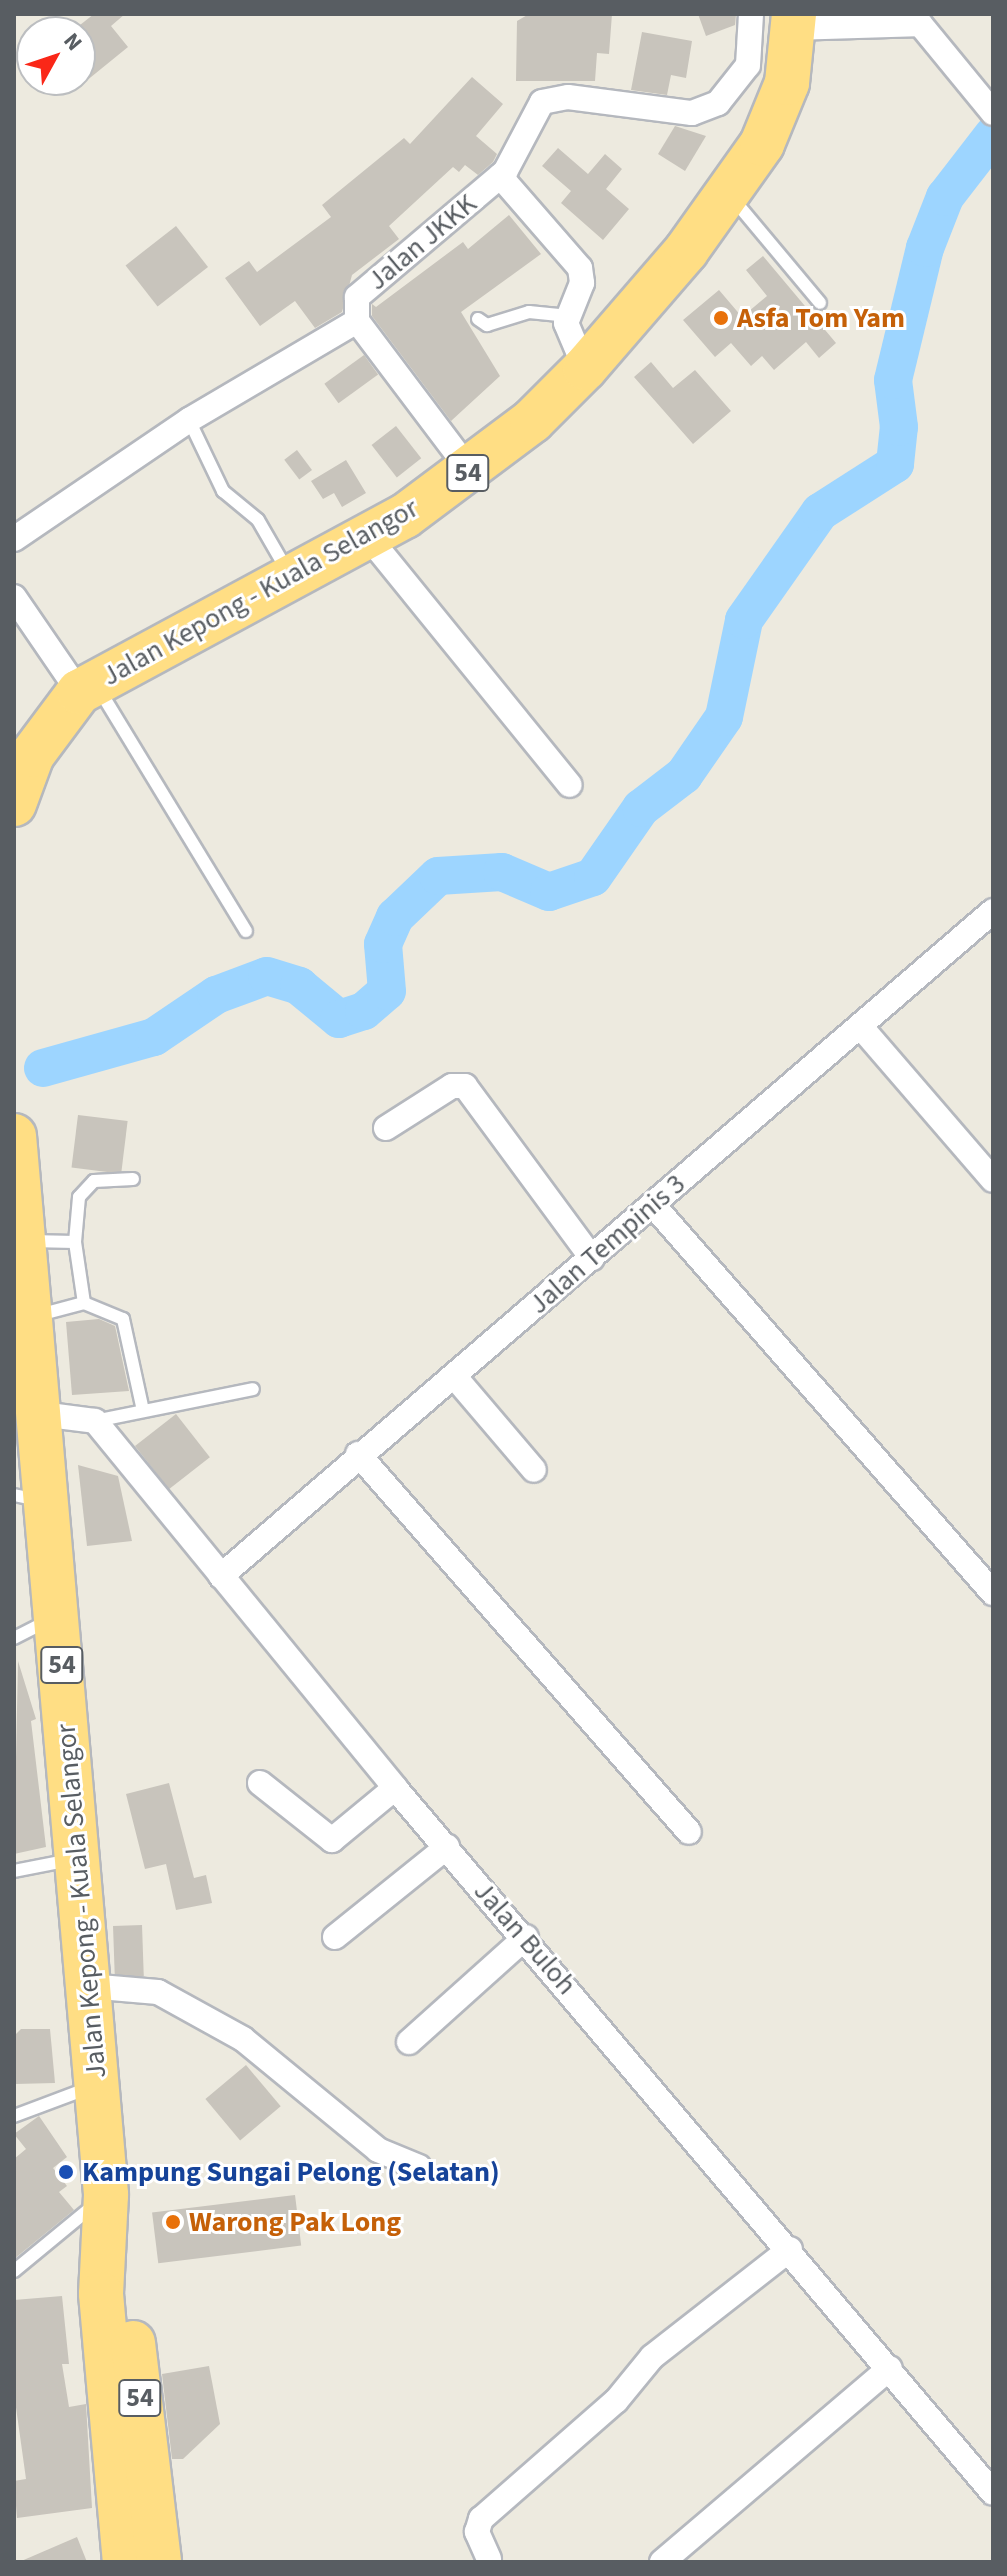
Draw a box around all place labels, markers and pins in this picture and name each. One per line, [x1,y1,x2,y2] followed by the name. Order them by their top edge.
[737,301,905,335] place label: Asfa Tom Yam
[712,309,730,327] marker: Asfa Tom Yam
[82,2155,500,2189] place label: Kampung Sungai Pelong (Selatan)
[57,2163,75,2181] marker: Kampung Sungai Pelong (Selatan)
[189,2205,401,2239] place label: Warong Pak Long
[164,2213,182,2231] marker: Warong Pak Long

